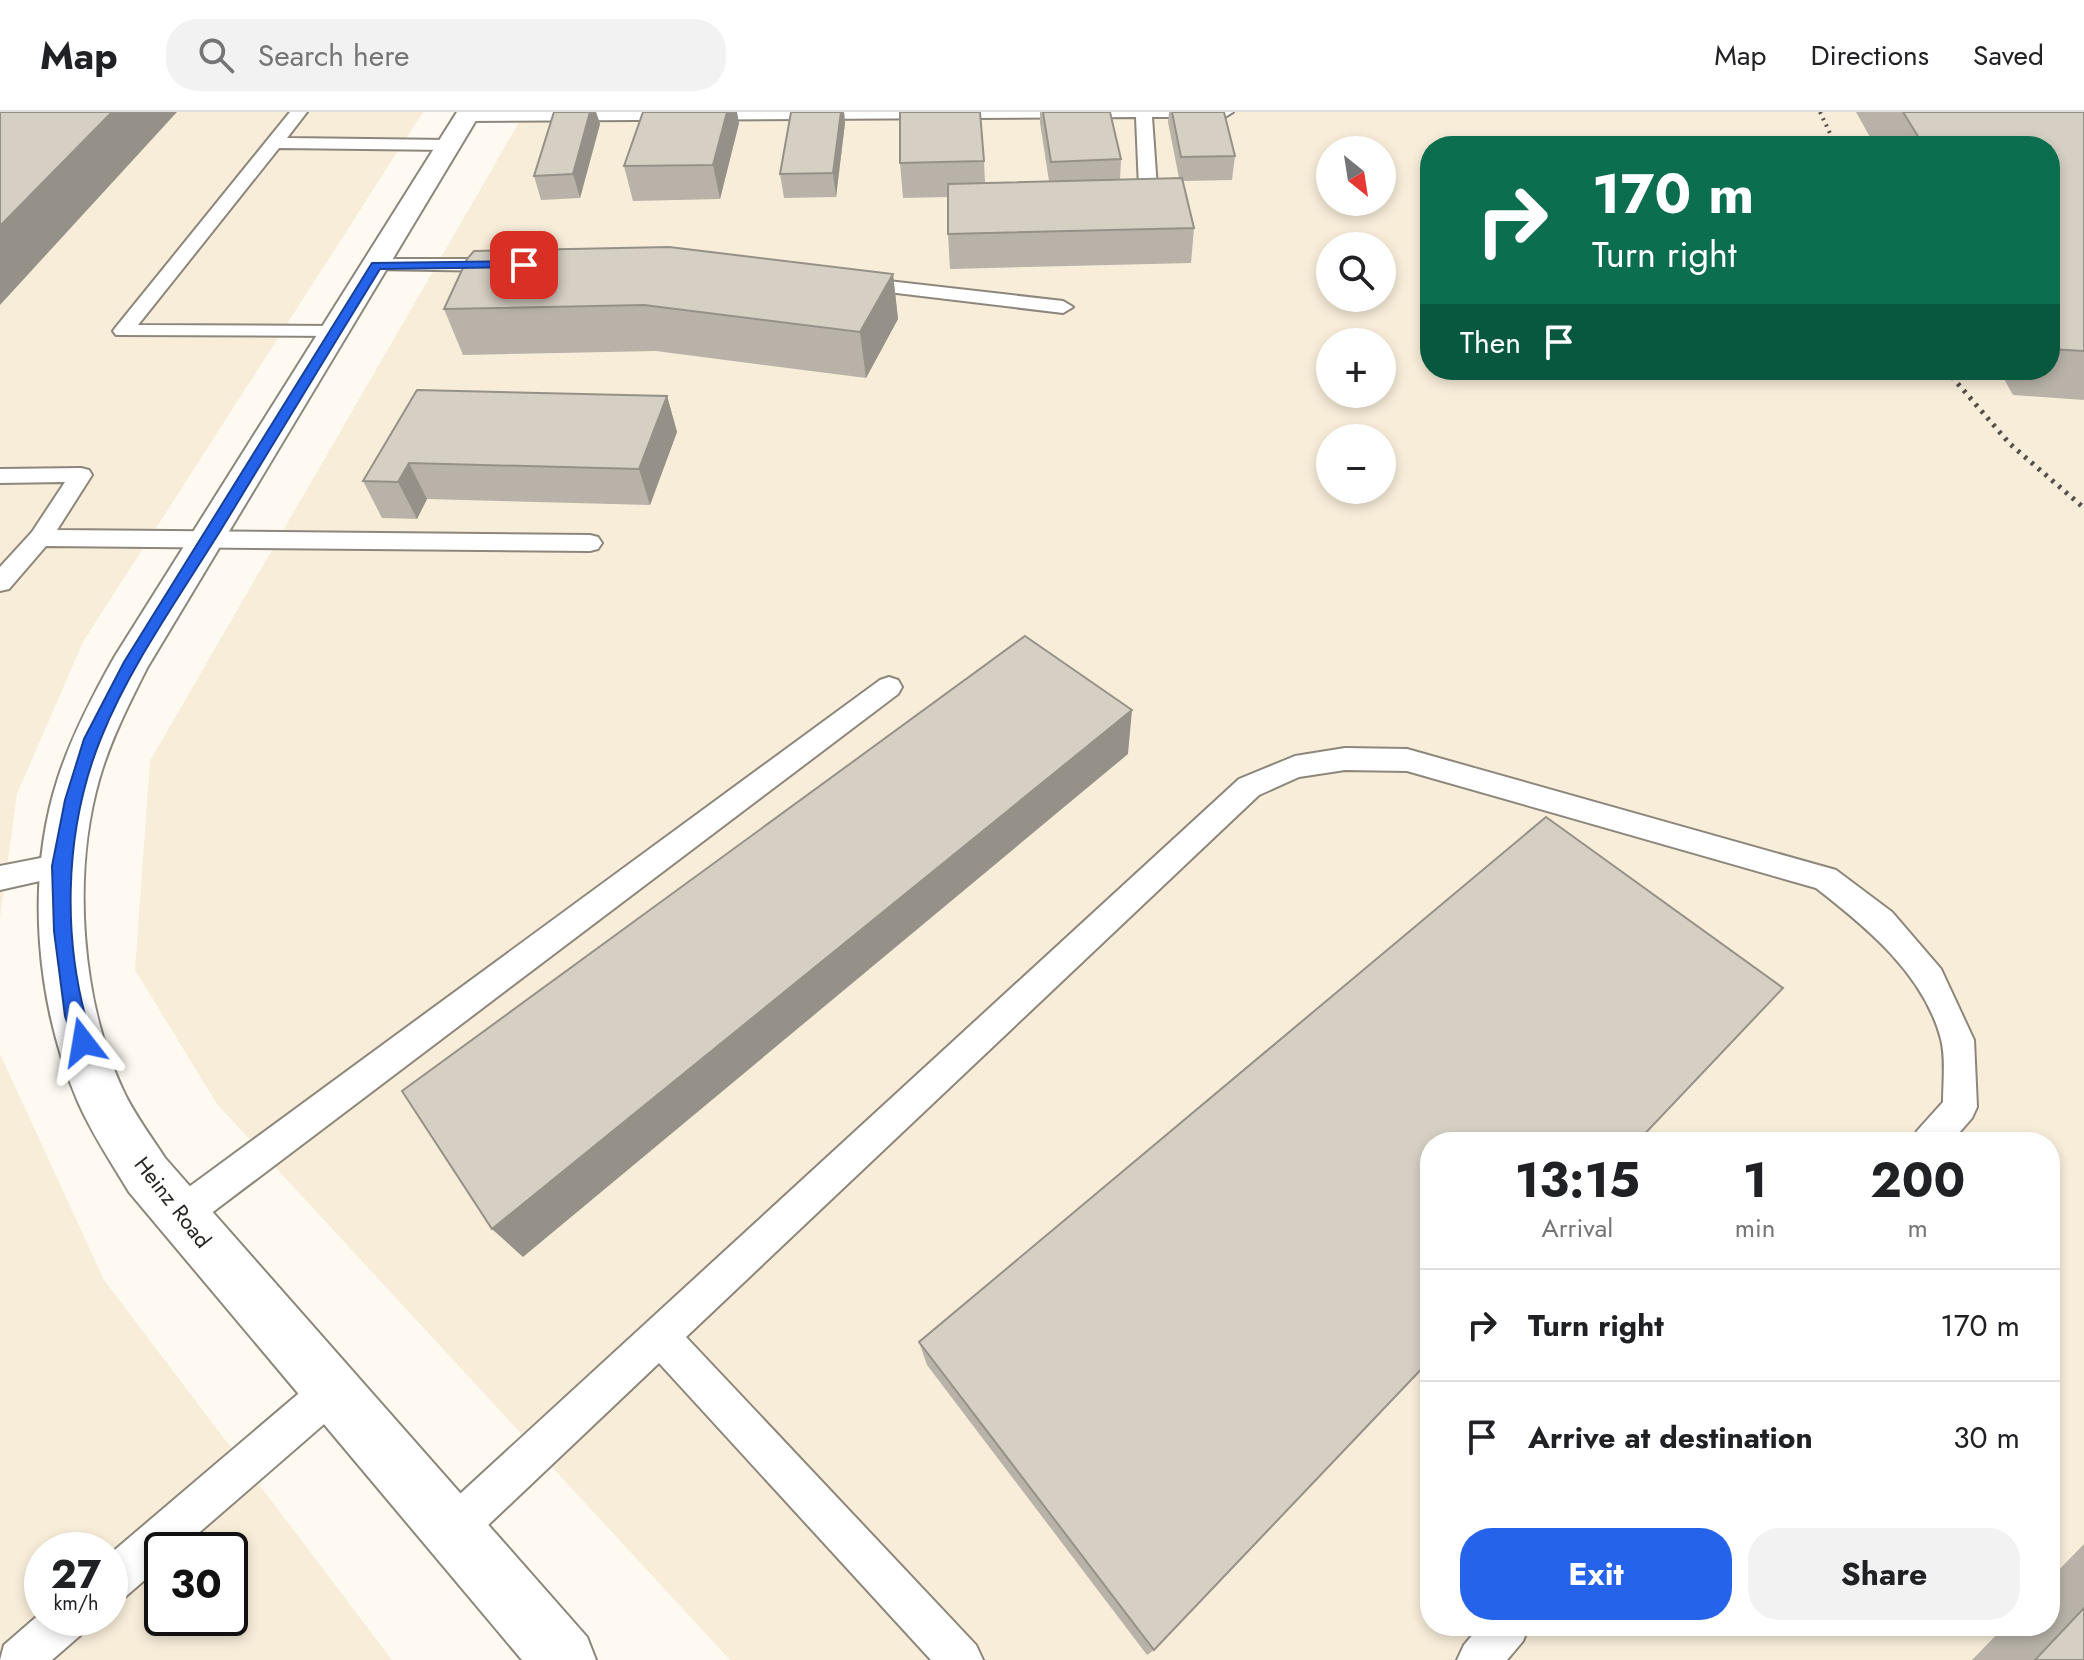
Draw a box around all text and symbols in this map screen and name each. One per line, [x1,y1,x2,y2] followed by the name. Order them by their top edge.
[166,19,726,91] search box
[40,28,118,83] text: Map
[194,33,238,77] icon: search
[258,34,410,77] text: Search here
[1714,35,1766,76] text: Map
[1810,35,1929,76] text: Directions
[1973,35,2044,76] text: Saved
[1316,136,1396,216] north arrow
[1316,136,1396,504] map controls
[1592,153,1754,234] text: 170 m
[1460,168,1564,272] icon: right
[1592,228,1737,280] text: Turn right
[490,231,558,299] pin
[1316,232,1396,312] button: search
[502,243,546,287] icon: arrive
[1537,320,1581,364] icon: arrive
[1460,321,1521,364] text: Then
[1316,328,1396,408] button: +
[1316,424,1396,504] button: −
[41,1000,125,1084] position arrow
[1515,1146,1640,1215] text: 13:15
[1743,1146,1767,1215] text: 1
[1870,1146,1965,1215] text: 200
[127,1149,219,1255] street label: Heinz Road
[1541,1209,1613,1247] text: Arrival
[1735,1209,1775,1247] text: min
[1908,1209,1928,1247] text: m
[1460,1303,1504,1347] icon: right
[1528,1304,1664,1347] text: Turn right
[1940,1304,2020,1347] text: 170 m
[1460,1415,1504,1459] icon: arrive
[1528,1416,1813,1459] text: Arrive at destination
[1953,1416,2020,1459] text: 30 m
[1460,1528,1732,1620] button: Exit
[1748,1528,2020,1620] button: Share
[144,1532,248,1636] speed limit sign: 30
[51,1545,101,1603] text: 27
[53,1589,99,1618] text: km/h

